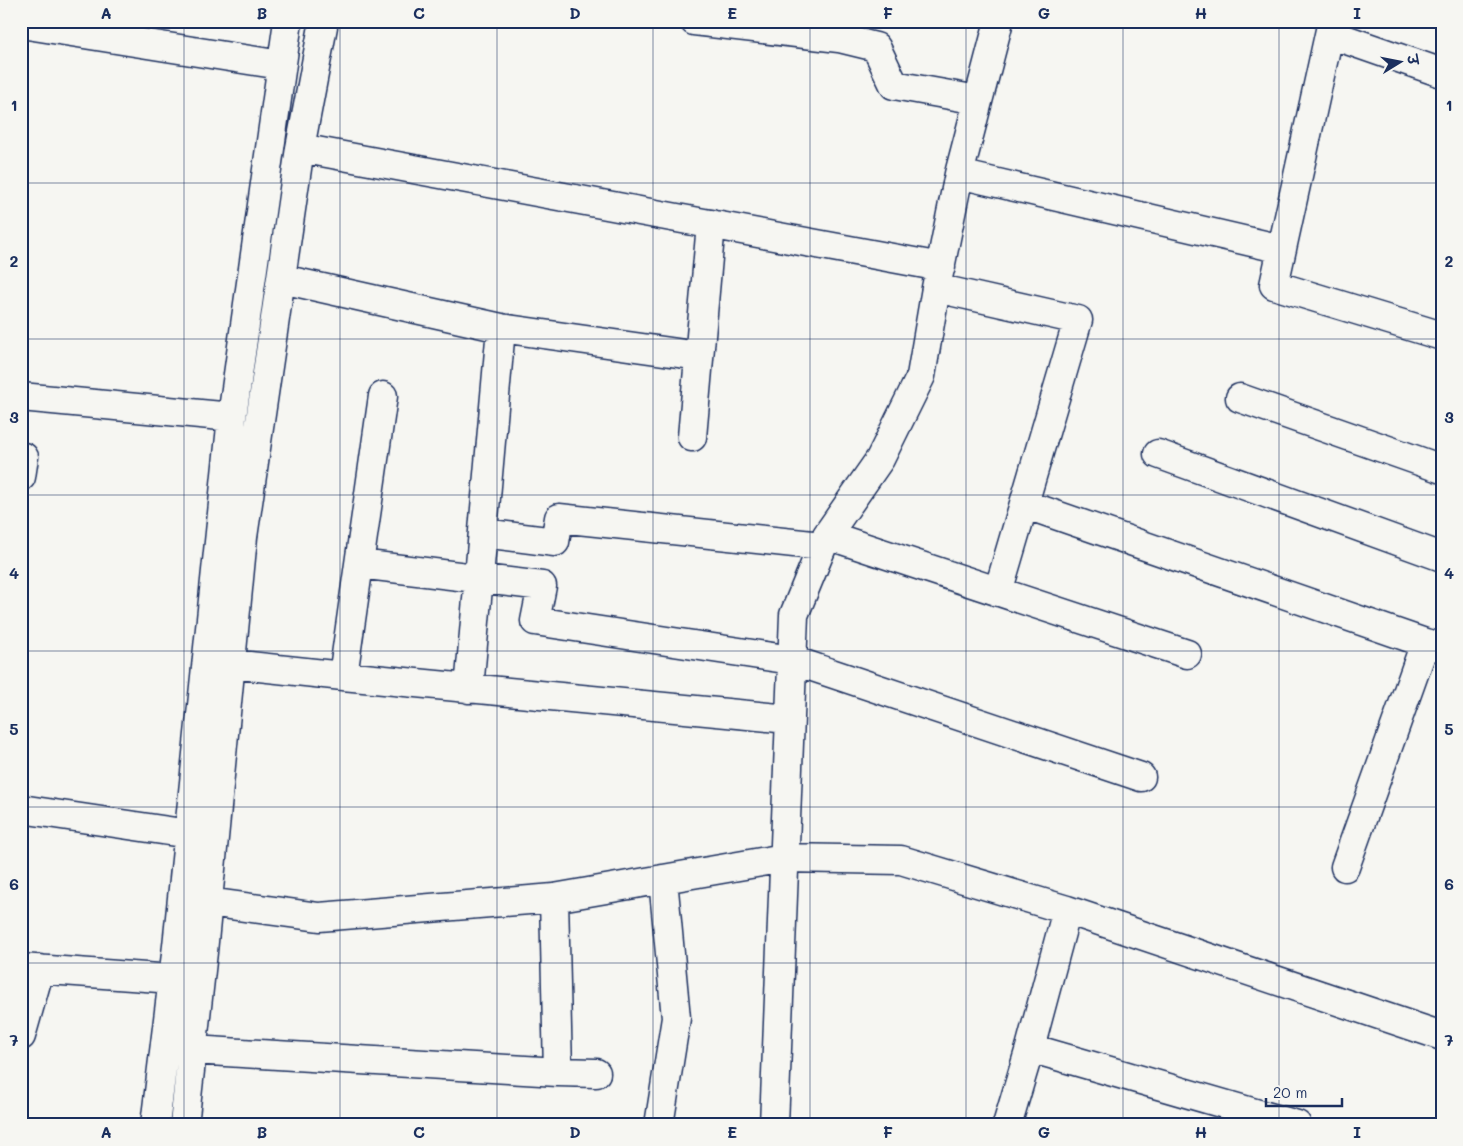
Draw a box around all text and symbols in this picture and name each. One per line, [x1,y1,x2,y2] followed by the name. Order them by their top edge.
[100,2,112,23] text: A
[257,2,267,23] text: B
[413,2,425,23] text: C
[569,2,581,23] text: D
[727,2,737,23] text: E
[883,2,893,23] text: F
[1038,2,1050,23] text: G
[1195,2,1207,23] text: H
[1353,2,1361,23] text: I
[1376,38,1426,88] north arrow
[1403,51,1424,68] text: उ
[10,94,18,115] text: 1
[1445,94,1453,115] text: 1
[10,250,19,271] text: 2
[1445,250,1454,271] text: 2
[9,406,19,427] text: 3
[1444,406,1454,427] text: 3
[9,562,19,583] text: 4
[1444,562,1454,583] text: 4
[9,718,19,739] text: 5
[1444,718,1454,739] text: 5
[9,873,19,894] text: 6
[1444,873,1454,894] text: 6
[10,1029,19,1050] text: 7
[1445,1029,1454,1050] text: 7
[1266,1076,1342,1108] scale bar
[1273,1082,1307,1102] text: 20 m
[100,1121,112,1142] text: A
[257,1121,267,1142] text: B
[413,1121,425,1142] text: C
[569,1121,581,1142] text: D
[727,1121,737,1142] text: E
[883,1121,893,1142] text: F
[1038,1121,1050,1142] text: G
[1195,1121,1207,1142] text: H
[1353,1121,1361,1142] text: I

